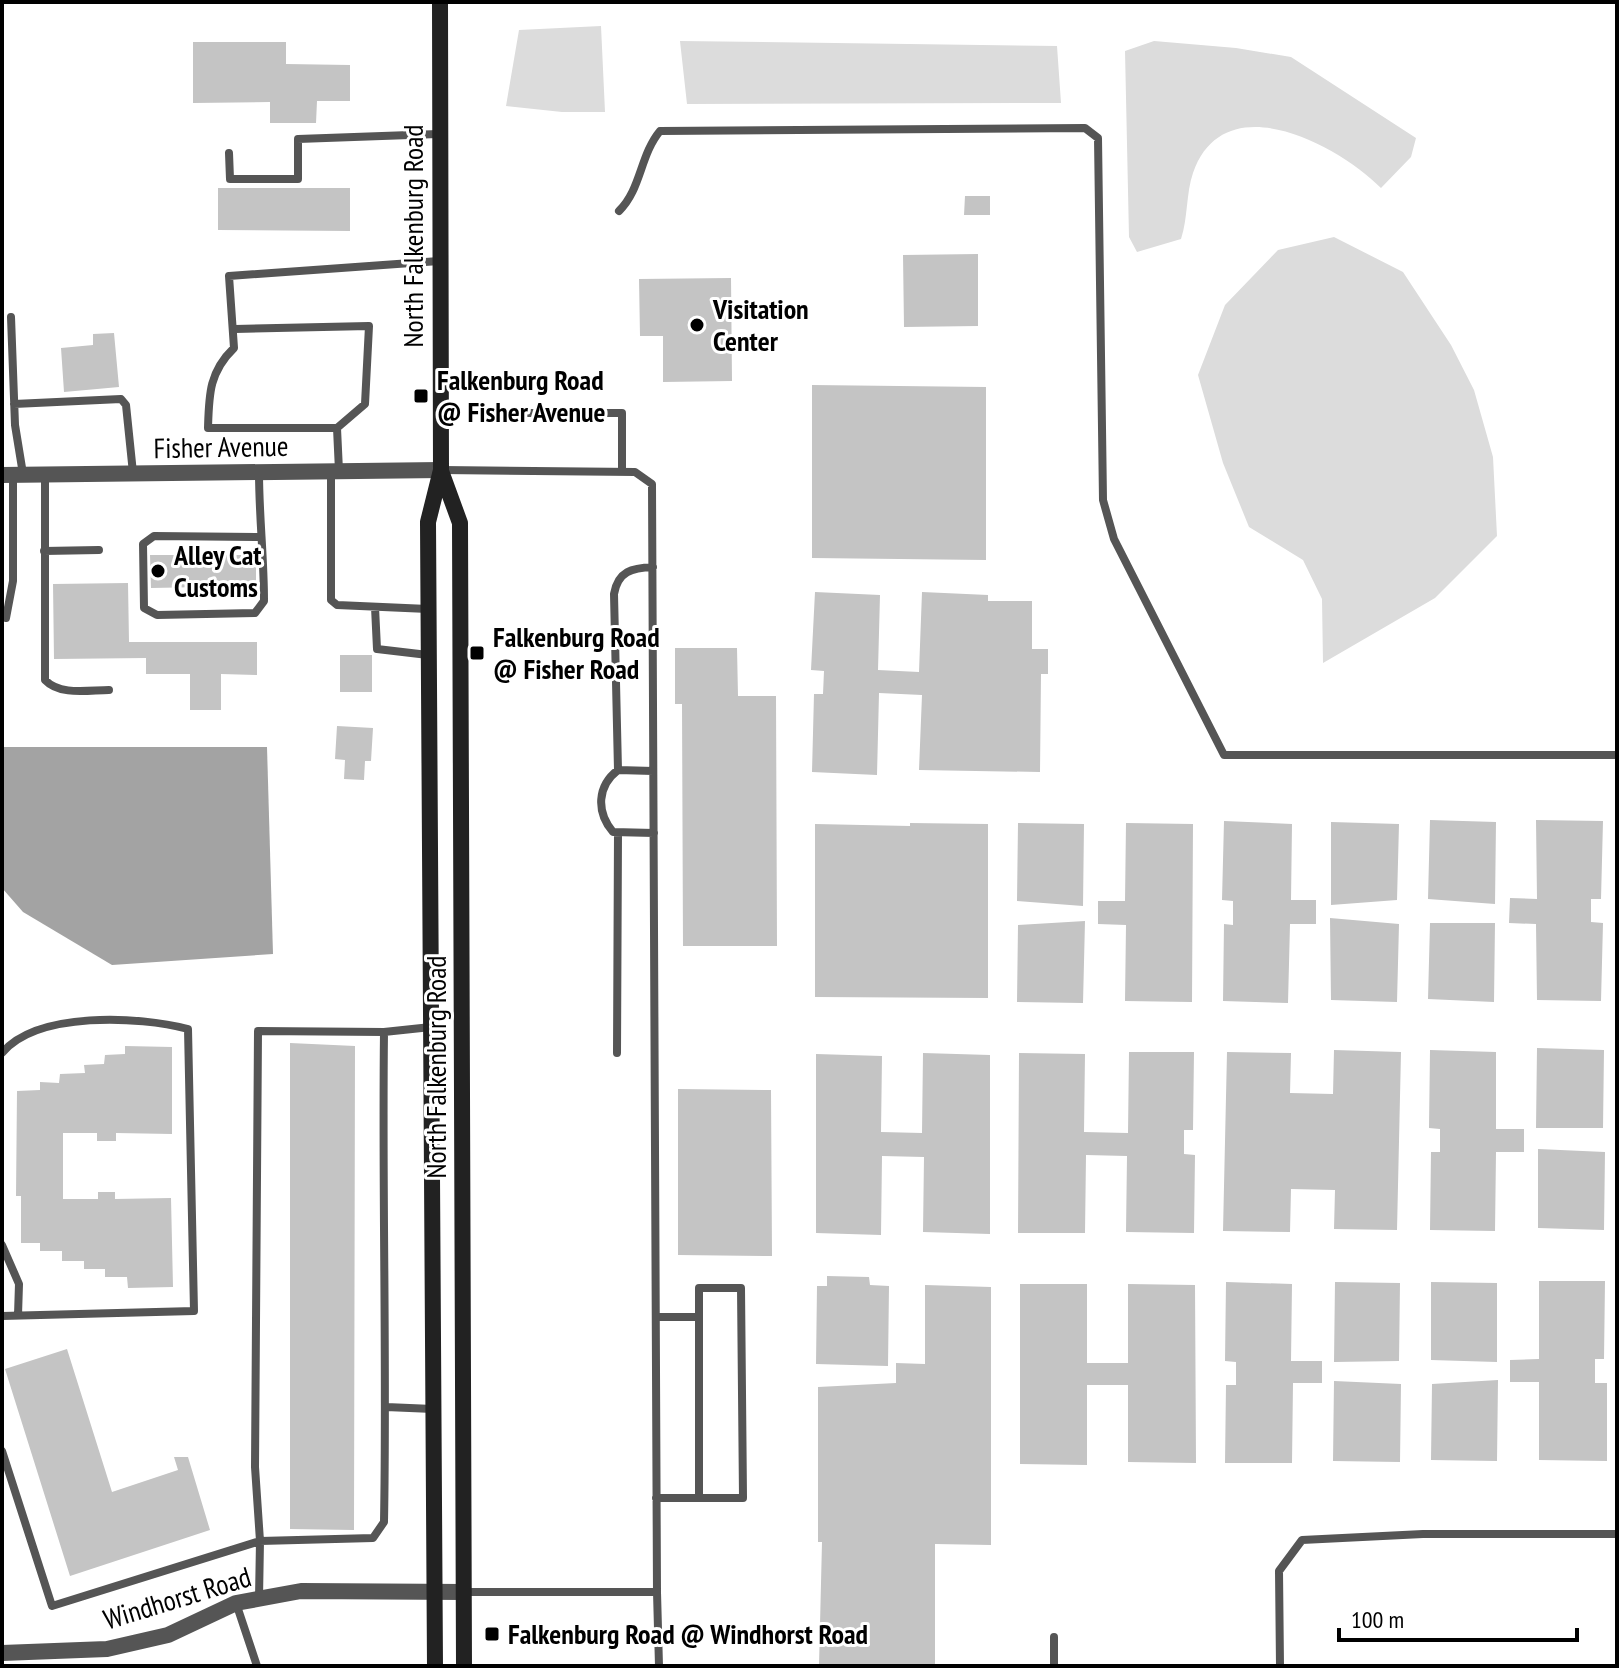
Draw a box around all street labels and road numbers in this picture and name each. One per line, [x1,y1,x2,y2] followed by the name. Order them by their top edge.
[394,125,431,347] street label: North Falkenburg Road
[153,427,289,466] street label: Fisher Avenue
[417,956,454,1178] street label: North Falkenburg Road
[99,1558,255,1637] street label: Windhorst Road

